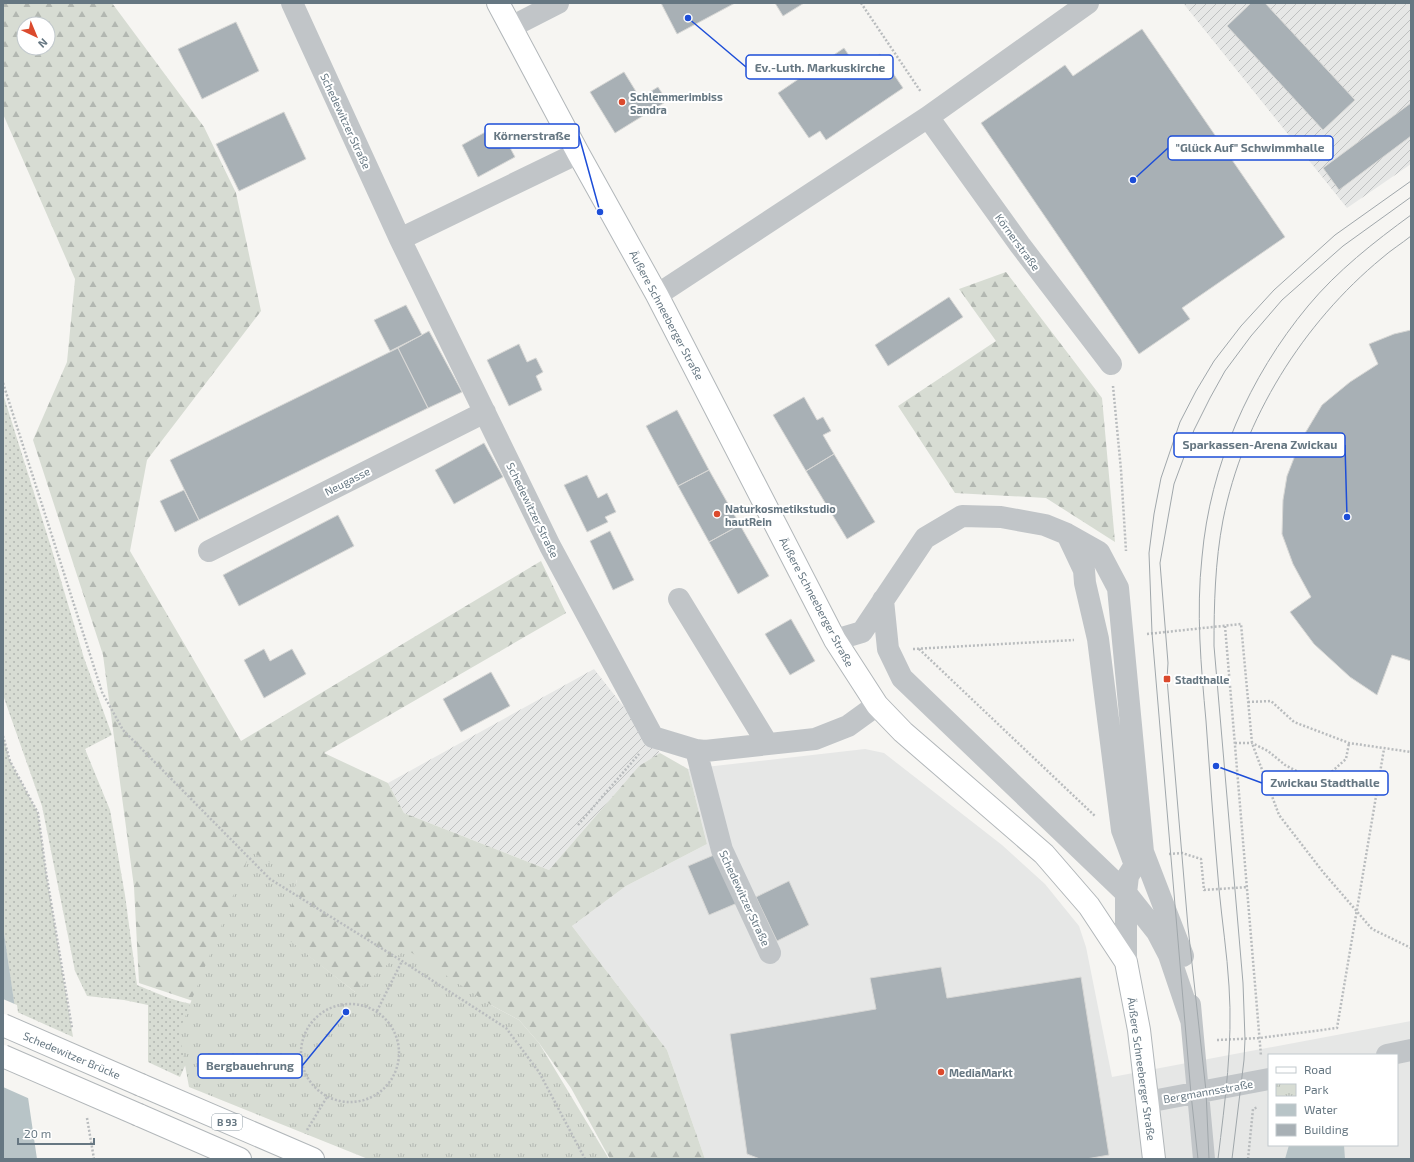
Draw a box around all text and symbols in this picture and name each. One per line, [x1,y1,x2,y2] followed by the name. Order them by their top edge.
[16,16,56,56] north arrow
[36,36,51,51] text: N
[746,55,893,79] callout: Ev.-Luth. Markuskirche
[755,60,886,74] text: Ev.-Luth. Markuskirche
[318,71,374,171] street label: Schedewitzer Straße
[630,90,723,116] place label: Schlemmerimbiss Sandra
[617,97,627,107] marker: Schlemmerimbiss Sandra
[485,124,579,148] callout: Körnerstraße
[493,128,571,142] text: Körnerstraße
[1168,136,1333,160] callout: "Glück Auf" Schwimmhalle
[1176,140,1325,154] text: "Glück Auf" Schwimmhalle
[993,211,1043,273] street label: Körnerstraße
[627,248,707,382] street label: Äußere Schneeberger Straße
[1174,433,1345,457] callout: Sparkassen-Arena Zwickau
[1183,437,1338,451] text: Sparkassen-Arena Zwickau
[504,460,562,560] street label: Schedewitzer Straße
[322,464,372,498] street label: Neugasse
[725,502,836,528] place label: Naturkosmetikstudio hautRein
[712,509,722,519] marker: Naturkosmetikstudio hautRein
[777,535,857,669] street label: Äußere Schneeberger Straße
[1175,673,1230,686] place label: Stadthalle
[1162,674,1172,684] marker: Stadthalle
[1262,771,1388,795] callout: Zwickau Stadthalle
[1270,775,1380,789] text: Zwickau Stadthalle
[717,848,773,948] street label: Schedewitzer Straße
[1126,997,1159,1142] street label: Äußere Schneeberger Straße
[21,1029,123,1081] street label: Schedewitzer Brücke
[198,1054,302,1078] callout: Bergbauehrung
[1268,1054,1398,1146] legend
[206,1058,294,1072] text: Bergbauehrung
[1304,1062,1332,1076] text: Road
[949,1066,1013,1079] place label: MediaMarkt
[936,1067,946,1077] marker: MediaMarkt
[1162,1077,1254,1105] street label: Bergmannsstraße
[1304,1082,1329,1096] text: Park
[1304,1102,1338,1116] text: Water
[212,1114,242,1130] road number: B 93
[18,1120,94,1146] scale bar
[1304,1122,1349,1136] text: Building
[24,1126,51,1140] text: 20 m

